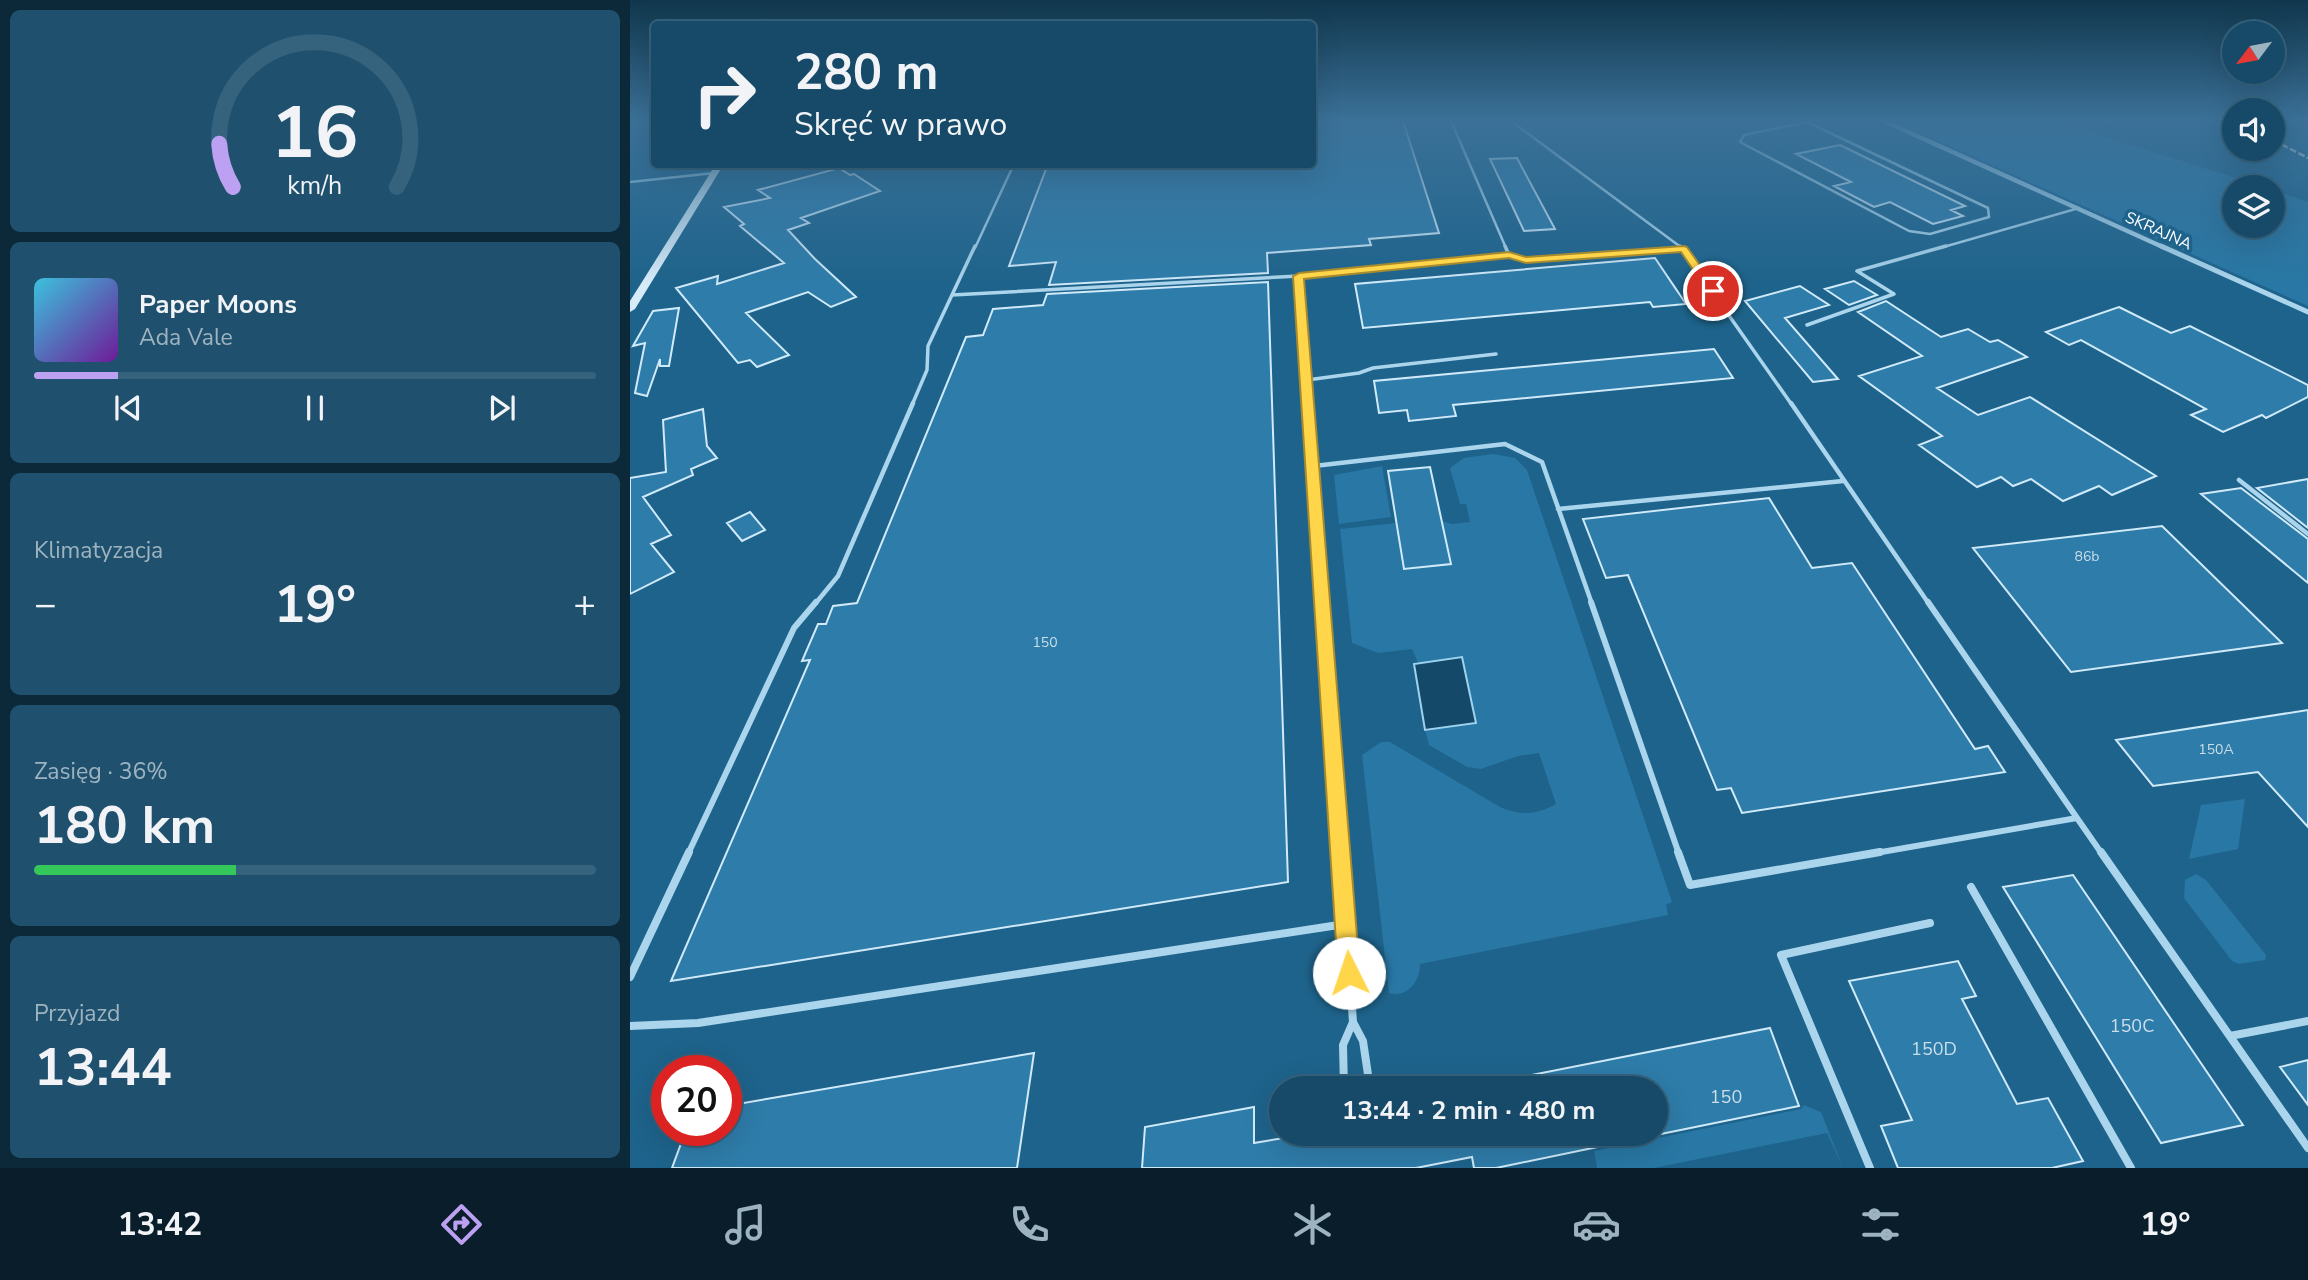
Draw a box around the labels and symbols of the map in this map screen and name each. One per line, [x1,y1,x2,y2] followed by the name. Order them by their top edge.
[2222,21,2286,84] north arrow
[2122,206,2196,256] street label: SKRAJNA
[1683,261,1743,321] pin
[2075,547,2099,566] house number: 86b
[1032,633,1058,652] house number: 150
[2198,740,2234,759] house number: 150A
[1312,936,1386,1010] position arrow
[2110,1014,2154,1038] house number: 150C
[1911,1037,1957,1061] house number: 150D
[651,1055,742,1146] speed limit sign: 20
[1710,1085,1742,1109] house number: 150

